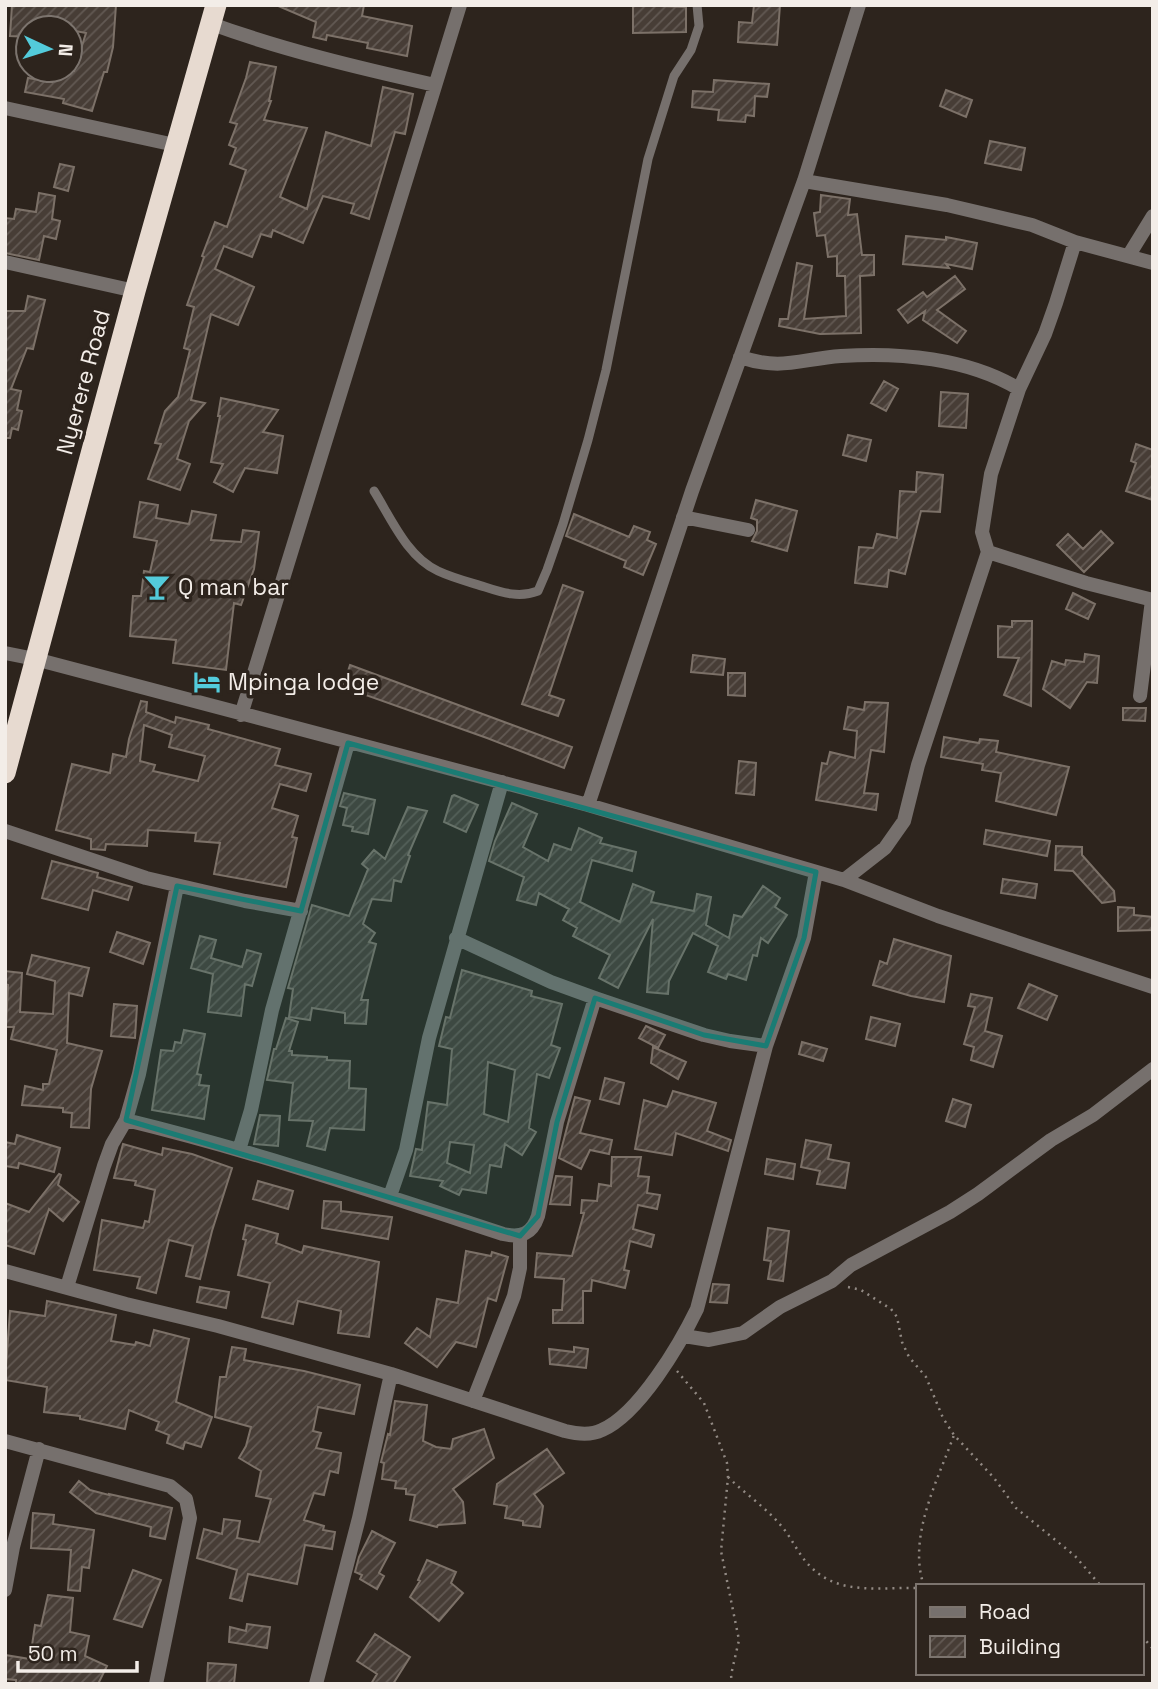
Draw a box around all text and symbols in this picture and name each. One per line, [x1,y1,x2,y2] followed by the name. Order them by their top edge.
[14,14,84,84] north arrow
[53,43,78,57] text: N
[49,306,117,458] street label: Nyerere Road
[142,572,172,602] bar icon: Q man bar
[178,572,289,602] place label: Q man bar
[192,667,222,697] hotel icon: Mpinga lodge
[228,667,379,697] place label: Mpinga lodge
[916,1584,1144,1675] legend
[979,1598,1031,1625] text: Road
[18,1630,136,1674] scale bar
[979,1633,1061,1660] text: Building
[28,1640,78,1667] text: 50 m

